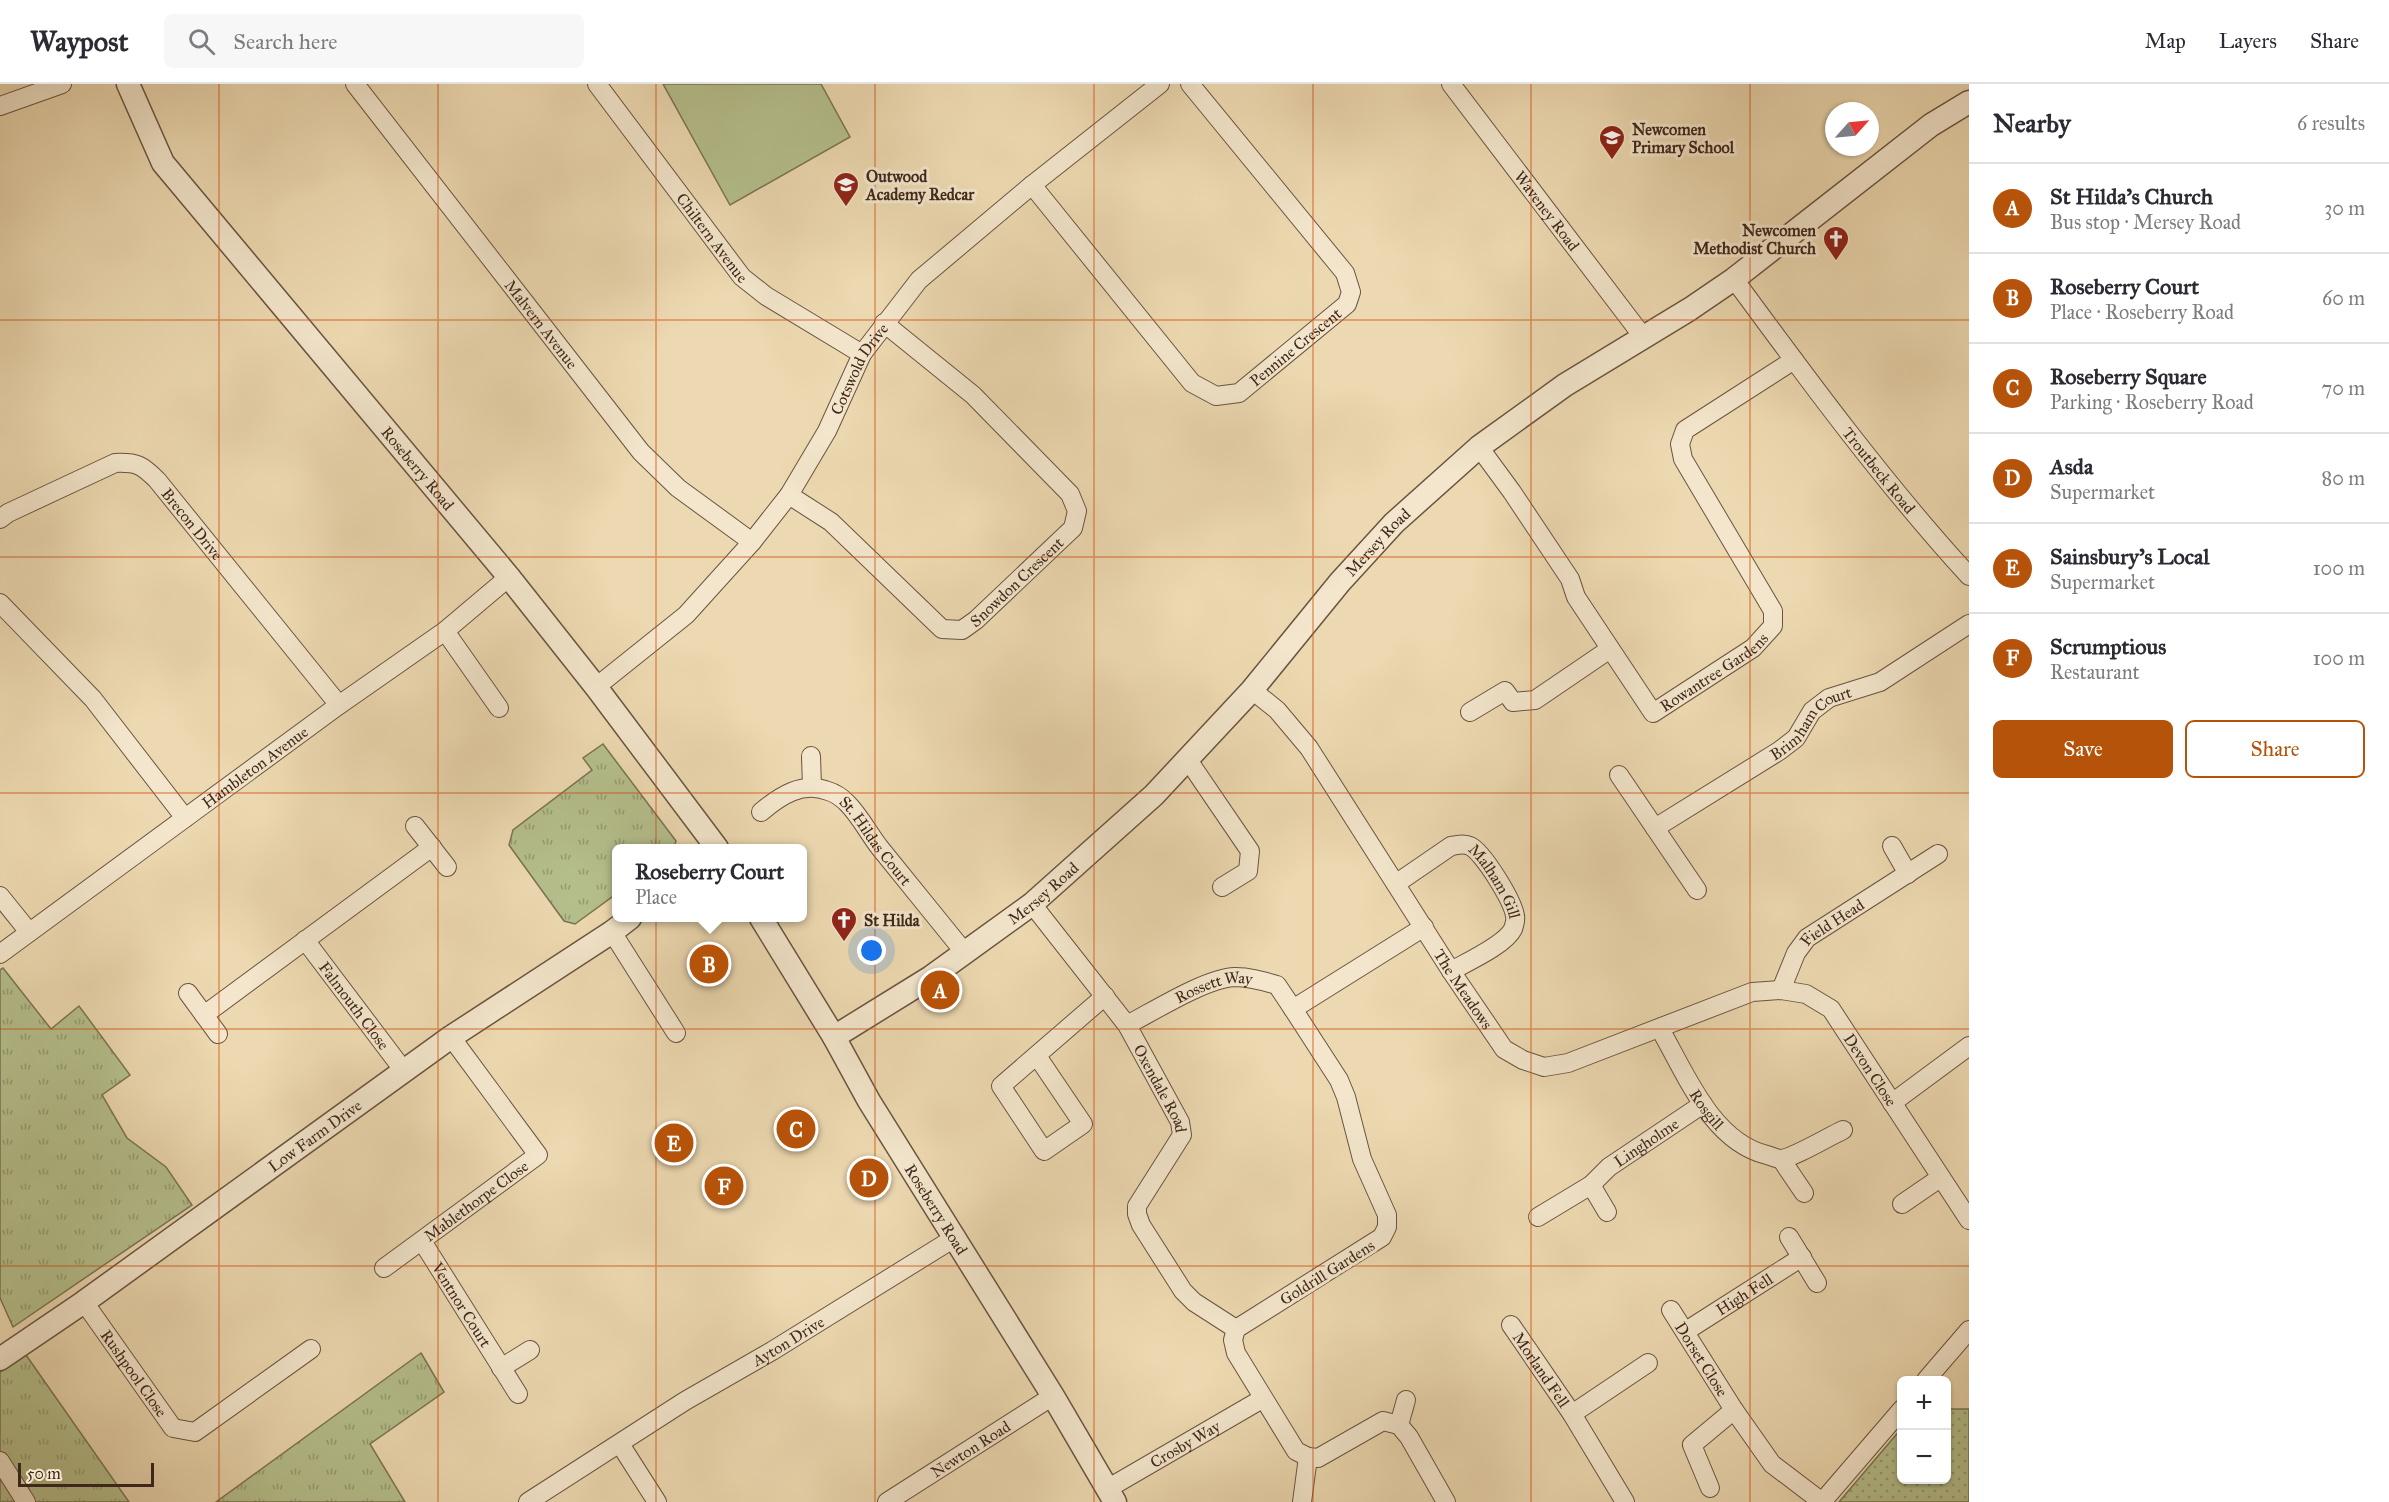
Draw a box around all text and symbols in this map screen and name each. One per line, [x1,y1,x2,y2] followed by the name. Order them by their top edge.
[164,14,584,68] search box
[30,24,128,59] text: Waypost
[185,25,218,58] icon: search
[233,28,337,55] text: Search here
[2145,28,2186,54] text: Map
[2219,28,2277,54] text: Layers
[2310,28,2359,54] text: Share
[1825,102,1879,156] north arrow
[1993,107,2071,139] text: Nearby
[2297,111,2365,135] text: 6 results
[1632,120,1735,158] place label: Newcomen Primary School
[1597,123,1627,161] school or university icon: Newcomen Primary School
[865,167,975,205] place label: Outwood Academy Redcar
[1510,167,1583,255] street label: Waveney Road
[831,170,861,208] school or university icon: Outwood Academy Redcar
[2050,183,2213,210] text: St Hilda's Church
[672,189,751,288] street label: Chiltern Avenue
[2006,196,2019,220] text: A
[2324,196,2365,220] text: 30 m
[2050,210,2241,234] text: Bus stop · Mersey Road
[1693,221,1816,258] place label: Newcomen Methodist Church
[1821,224,1851,262] church icon: Newcomen Methodist Church
[2050,273,2199,300] text: Roseberry Court
[501,276,582,373] street label: Malvern Avenue
[2006,286,2019,310] text: B
[2322,286,2365,310] text: 60 m
[2050,300,2234,324] text: Place · Roseberry Road
[1246,304,1345,390] street label: Pennine Crescent
[827,319,892,418] street label: Cotswold Drive
[2050,363,2207,390] text: Roseberry Square
[2006,376,2019,400] text: C
[2322,376,2365,400] text: 70 m
[2050,390,2254,414] text: Parking · Roseberry Road
[377,423,458,514] street label: Roseberry Road
[1838,424,1919,517] street label: Troutbeck Road
[2050,453,2093,480] text: Asda
[2005,466,2020,490] text: D
[2322,466,2365,490] text: 80 m
[2050,480,2155,504] text: Supermarket
[157,484,227,564] street label: Brecon Drive
[1341,504,1414,580] street label: Mersey Road
[967,533,1068,631] street label: Snowdon Crescent
[2050,543,2209,570] text: Sainsbury's Local
[2005,556,2020,580] text: E
[2313,556,2365,580] text: 100 m
[2050,570,2155,594] text: Supermarket
[1656,629,1772,716] street label: Rowantree Gardens
[2050,633,2166,660] text: Scrumptious
[2006,646,2019,670] text: F
[2313,646,2365,670] text: 100 m
[2050,660,2140,684] text: Restaurant
[1767,682,1854,764] street label: Brimham Court
[1993,720,2173,778] button: Save
[2185,720,2365,778] button: Share
[198,722,312,812] street label: Hambleton Avenue
[835,792,916,890] street label: St. Hildas Court
[1465,840,1524,921] street label: Malham Gill
[612,844,807,922] popup
[635,858,784,885] text: Roseberry Court
[1004,858,1082,928] street label: Mersey Road
[635,885,677,909] text: Place
[1796,895,1868,949] street label: Field Head
[829,905,859,943] church icon: St Hilda
[864,911,921,930] place label: St Hilda
[857,936,886,965] your location
[690,942,728,986] pin: B
[1430,946,1497,1033] street label: The Meadows
[315,958,394,1054] street label: Falmouth Close
[1172,967,1254,1007] street label: Rossett Way
[920,968,960,1012] pin: A
[1840,1030,1901,1110] street label: Devon Close
[1129,1041,1190,1134] street label: Oxendale Road
[1685,1086,1728,1134] street label: Rosgill
[265,1096,366,1176] street label: Low Farm Drive
[776,1106,816,1152] pin: C
[1610,1114,1683,1171] street label: Lingholme
[654,1120,694,1166] pin: E
[420,1156,532,1245] street label: Mablethorpe Close
[850,1156,888,1200] pin: D
[901,1161,971,1258] street label: Roseberry Road
[704,1164,744,1208] pin: F
[1276,1236,1378,1309] street label: Goldrill Gardens
[427,1258,495,1351] street label: Ventnor Court
[1713,1269,1777,1319] street label: High Fell
[748,1312,828,1371] street label: Ayton Drive
[1671,1319,1732,1400] street label: Dorset Close
[96,1326,171,1421] street label: Rushpool Close
[1509,1329,1574,1412] street label: Morland Fell
[1897,1376,1951,1484] map controls
[1897,1376,1951,1430] button: +
[1147,1416,1224,1472] street label: Crosby Way
[927,1417,1014,1482] street label: Newton Road
[1897,1430,1951,1484] button: −
[18,1460,154,1488] scale bar
[27,1464,61,1483] text: 50 m

